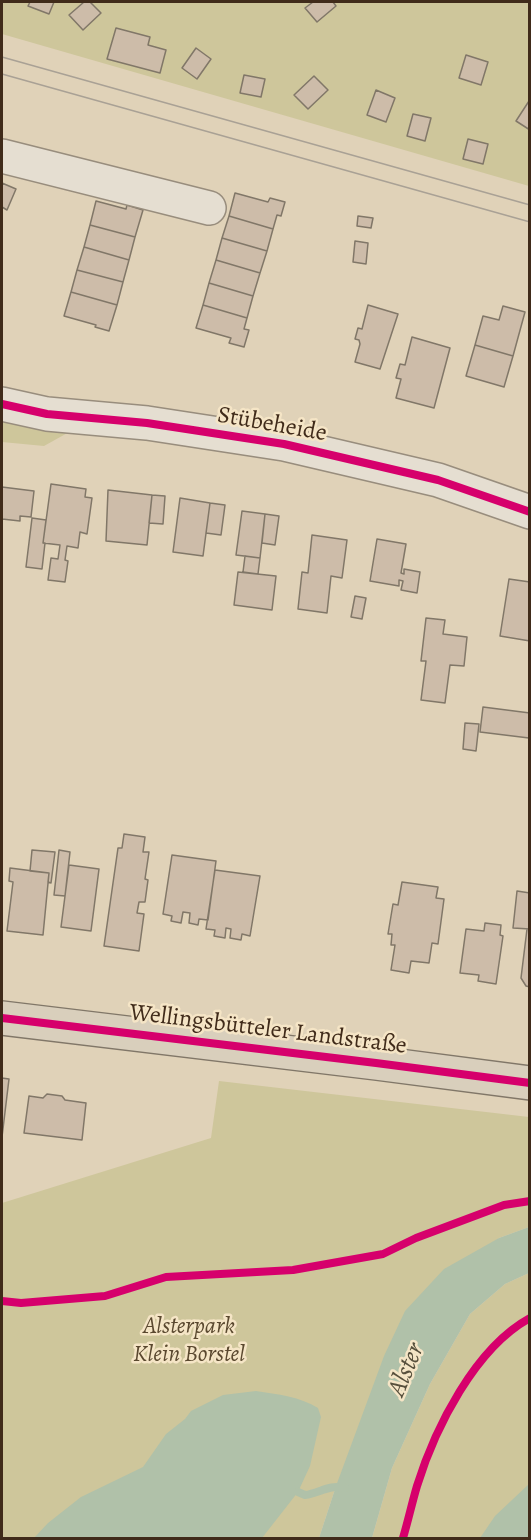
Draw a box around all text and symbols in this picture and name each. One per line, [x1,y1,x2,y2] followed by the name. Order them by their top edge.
[215,401,329,449] street label: Stübeheide
[128,999,408,1061] street label: Wellingsbütteler Landstraße
[133,1313,245,1369] park label: Alsterpark Klein Borstel
[382,1339,432,1401] water label: Alster

